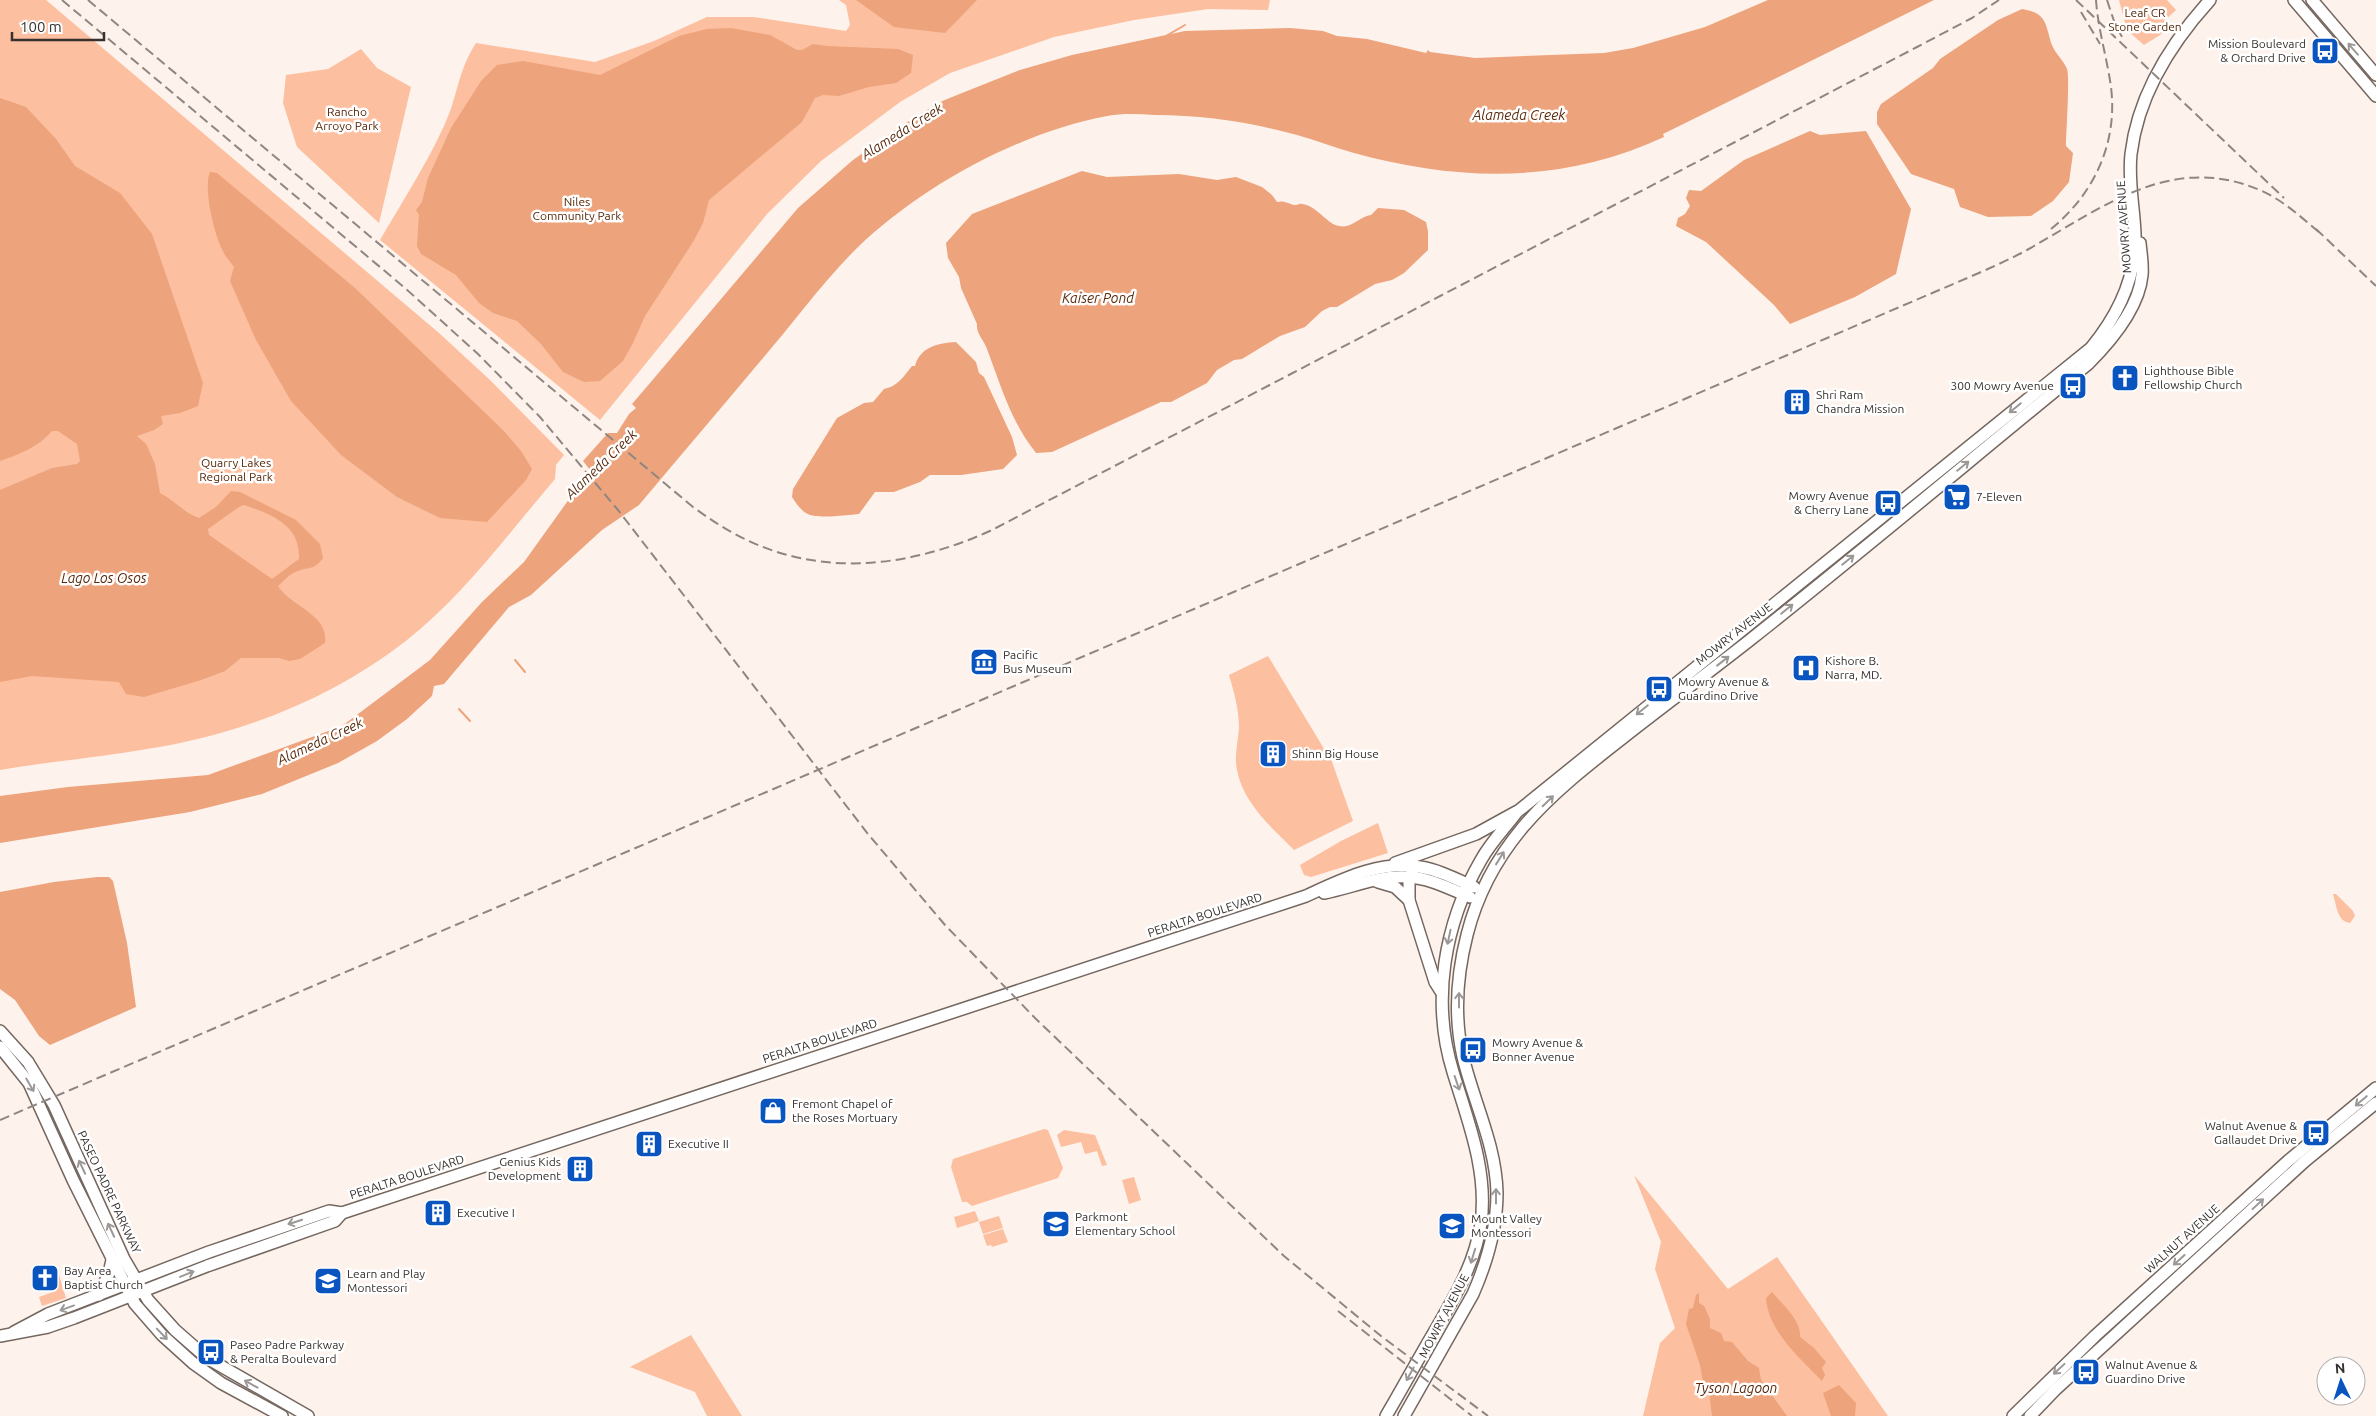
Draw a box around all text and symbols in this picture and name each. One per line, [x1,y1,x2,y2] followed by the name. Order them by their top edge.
[2108,6,2182,33] park label: Leaf CR Stone Garden
[12,10,105,42] scale bar
[20,18,62,35] text: 100 m
[2310,36,2340,66] bus stop icon: Mission Boulevard & Orchard Drive
[2208,37,2306,64] place label: Mission Boulevard & Orchard Drive
[2348,43,2359,56] one-way arrow
[858,99,946,163] water label: Alameda Creek
[315,105,379,132] park label: Rancho Arroyo Park
[1472,107,1566,123] water label: Alameda Creek
[2114,180,2133,274] street label: MOWRY AVENUE
[533,195,621,222] park label: Niles Community Park
[1062,290,1135,306] water label: Kaiser Pond
[2110,363,2140,393] church icon: Lighthouse Bible Fellowship Church
[2144,364,2242,391] place label: Lighthouse Bible Fellowship Church
[2058,371,2088,401] bus stop icon: 300 Mowry Avenue
[1950,379,2054,392] place label: 300 Mowry Avenue
[1782,387,1812,417] building icon: Shri Ram Chandra Mission
[1816,388,1904,415] place label: Shri Ram Chandra Mission
[2009,403,2022,414] one-way arrow
[561,425,641,503] water label: Alameda Creek
[199,456,273,483] park label: Quarry Lakes Regional Park
[1957,460,1970,471] one-way arrow
[1942,482,1972,512] supermarket icon: 7-Eleven
[1873,488,1903,518] bus stop icon: Mowry Avenue & Cherry Lane
[1788,489,1869,516] place label: Mowry Avenue & Cherry Lane
[1976,490,2022,503] place label: 7-Eleven
[1841,554,1854,565] one-way arrow
[61,570,147,586] water label: Lago Los Osos
[1693,600,1774,667] street label: MOWRY AVENUE
[1781,604,1794,615] one-way arrow
[969,647,999,677] museum icon: Pacific Bus Museum
[1003,648,1072,675] place label: Pacific Bus Museum
[1791,653,1821,683] hospital icon: Kishore B. Narra, MD.
[1825,654,1882,681] place label: Kishore B. Narra, MD.
[1716,655,1729,666] one-way arrow
[1644,674,1674,704] bus stop icon: Mowry Avenue & Guardino Drive
[1678,675,1769,702] place label: Mowry Avenue & Guardino Drive
[1635,705,1648,716] one-way arrow
[274,714,366,768] water label: Alameda Creek
[1258,739,1288,769] building icon: Shinn Big House
[1292,747,1379,760] place label: Shinn Big House
[1542,795,1554,807] one-way arrow
[1495,852,1505,866] one-way arrow
[1146,890,1264,939] street label: PERALTA BOULEVARD
[1444,929,1454,945] one-way arrow
[1454,993,1464,1009] one-way arrow
[761,1016,879,1065] street label: PERALTA BOULEVARD
[1458,1035,1488,1065] bus stop icon: Mowry Avenue & Bonner Avenue
[1492,1036,1583,1063] place label: Mowry Avenue & Bonner Avenue
[1452,1075,1462,1091] one-way arrow
[25,1077,35,1092] one-way arrow
[2355,1095,2368,1106] one-way arrow
[758,1096,788,1126] shop icon: Fremont Chapel of the Roses Mortuary
[792,1097,898,1124] place label: Fremont Chapel of the Roses Mortuary
[2301,1118,2331,1148] bus stop icon: Walnut Avenue & Gallaudet Drive
[2205,1119,2297,1146] place label: Walnut Avenue & Gallaudet Drive
[75,1128,144,1255] street label: PASEO PADRE PARKWAY
[634,1129,664,1159] building icon: Executive II
[668,1137,729,1150] place label: Executive II
[348,1152,466,1201] street label: PERALTA BOULEVARD
[565,1154,595,1184] building icon: Genius Kids Development
[488,1155,561,1182] place label: Genius Kids Development
[76,1160,86,1175] one-way arrow
[1491,1189,1501,1205] one-way arrow
[423,1198,453,1228] building icon: Executive I
[2252,1198,2265,1210] one-way arrow
[2142,1201,2222,1276] street label: WALNUT AVENUE
[457,1206,515,1219] place label: Executive I
[1041,1209,1071,1239] school or university icon: Parkmont Elementary School
[1075,1210,1175,1237] place label: Parkmont Elementary School
[1437,1211,1467,1241] school or university icon: Mount Valley Montessori
[1471,1212,1542,1239] place label: Mount Valley Montessori
[288,1218,304,1227] one-way arrow
[106,1223,116,1238] one-way arrow
[1468,1248,1478,1264] one-way arrow
[2173,1255,2186,1266] one-way arrow
[30,1263,60,1293] church icon: Bay Area Baptist Church
[64,1264,143,1291] place label: Bay Area Baptist Church
[313,1266,343,1296] school or university icon: Learn and Play Montessori
[347,1267,425,1294] place label: Learn and Play Montessori
[179,1269,195,1278] one-way arrow
[1416,1271,1471,1360] street label: MOWRY AVENUE
[59,1304,74,1313] one-way arrow
[155,1328,167,1340] one-way arrow
[196,1337,226,1367] bus stop icon: Paseo Padre Parkway & Peralta Boulevard
[230,1338,344,1365] place label: Paseo Padre Parkway & Peralta Boulevard
[2316,1356,2366,1406] north arrow
[2071,1357,2101,1387] bus stop icon: Walnut Avenue & Guardino Drive
[2105,1358,2198,1385] place label: Walnut Avenue & Guardino Drive
[2334,1360,2346,1376] text: N
[2053,1363,2066,1375] one-way arrow
[1405,1367,1415,1382] one-way arrow
[244,1379,259,1388] one-way arrow
[1695,1380,1777,1396] water label: Tyson Lagoon

